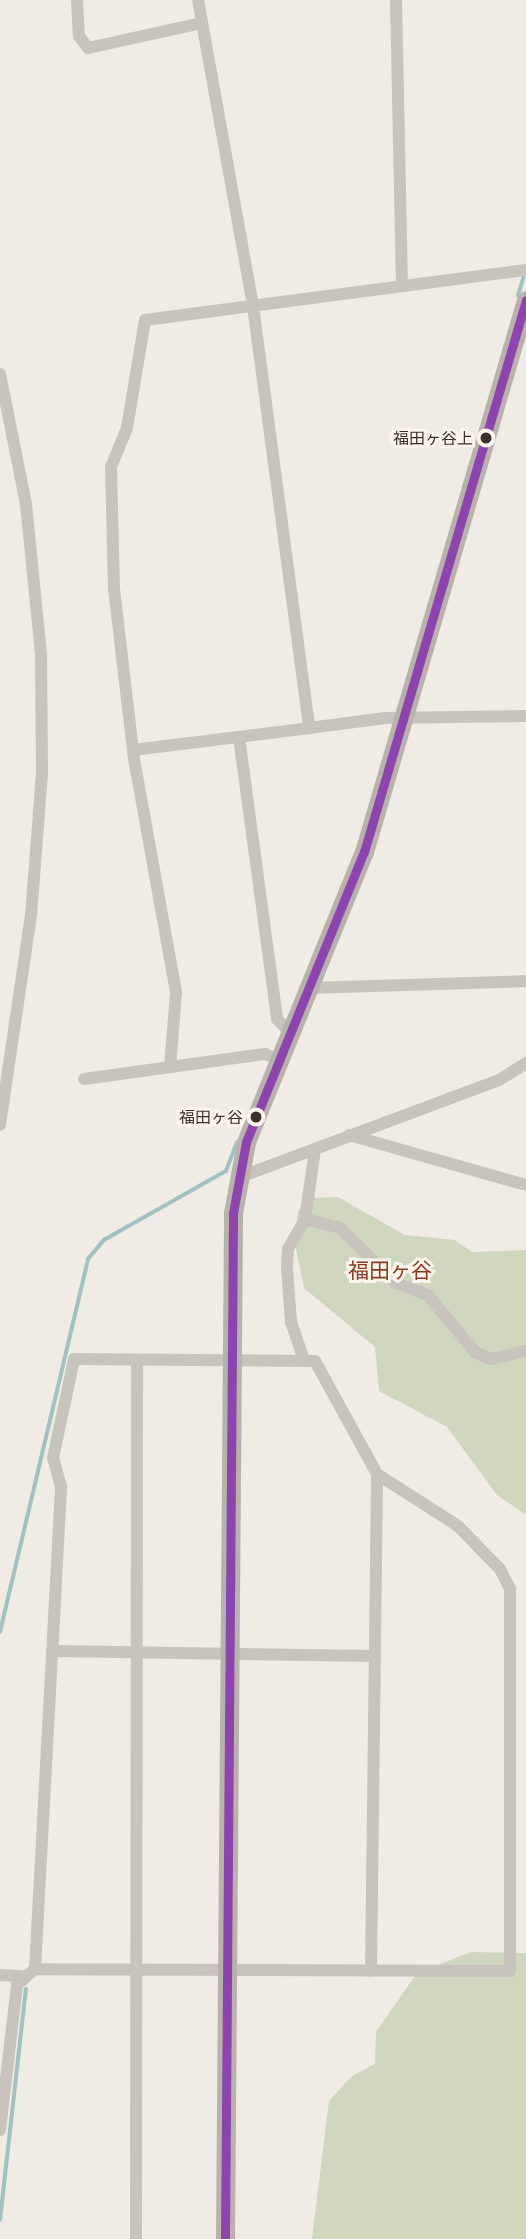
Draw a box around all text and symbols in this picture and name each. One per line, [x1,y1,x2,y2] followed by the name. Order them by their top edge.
[393,428,473,448] place label: 福田ヶ谷上
[479,431,493,445] marker: 福田ヶ谷上
[179,1107,243,1127] place label: 福田ヶ谷
[249,1110,263,1124] marker: 福田ヶ谷
[348,1258,432,1284] district label: 福田ヶ谷

